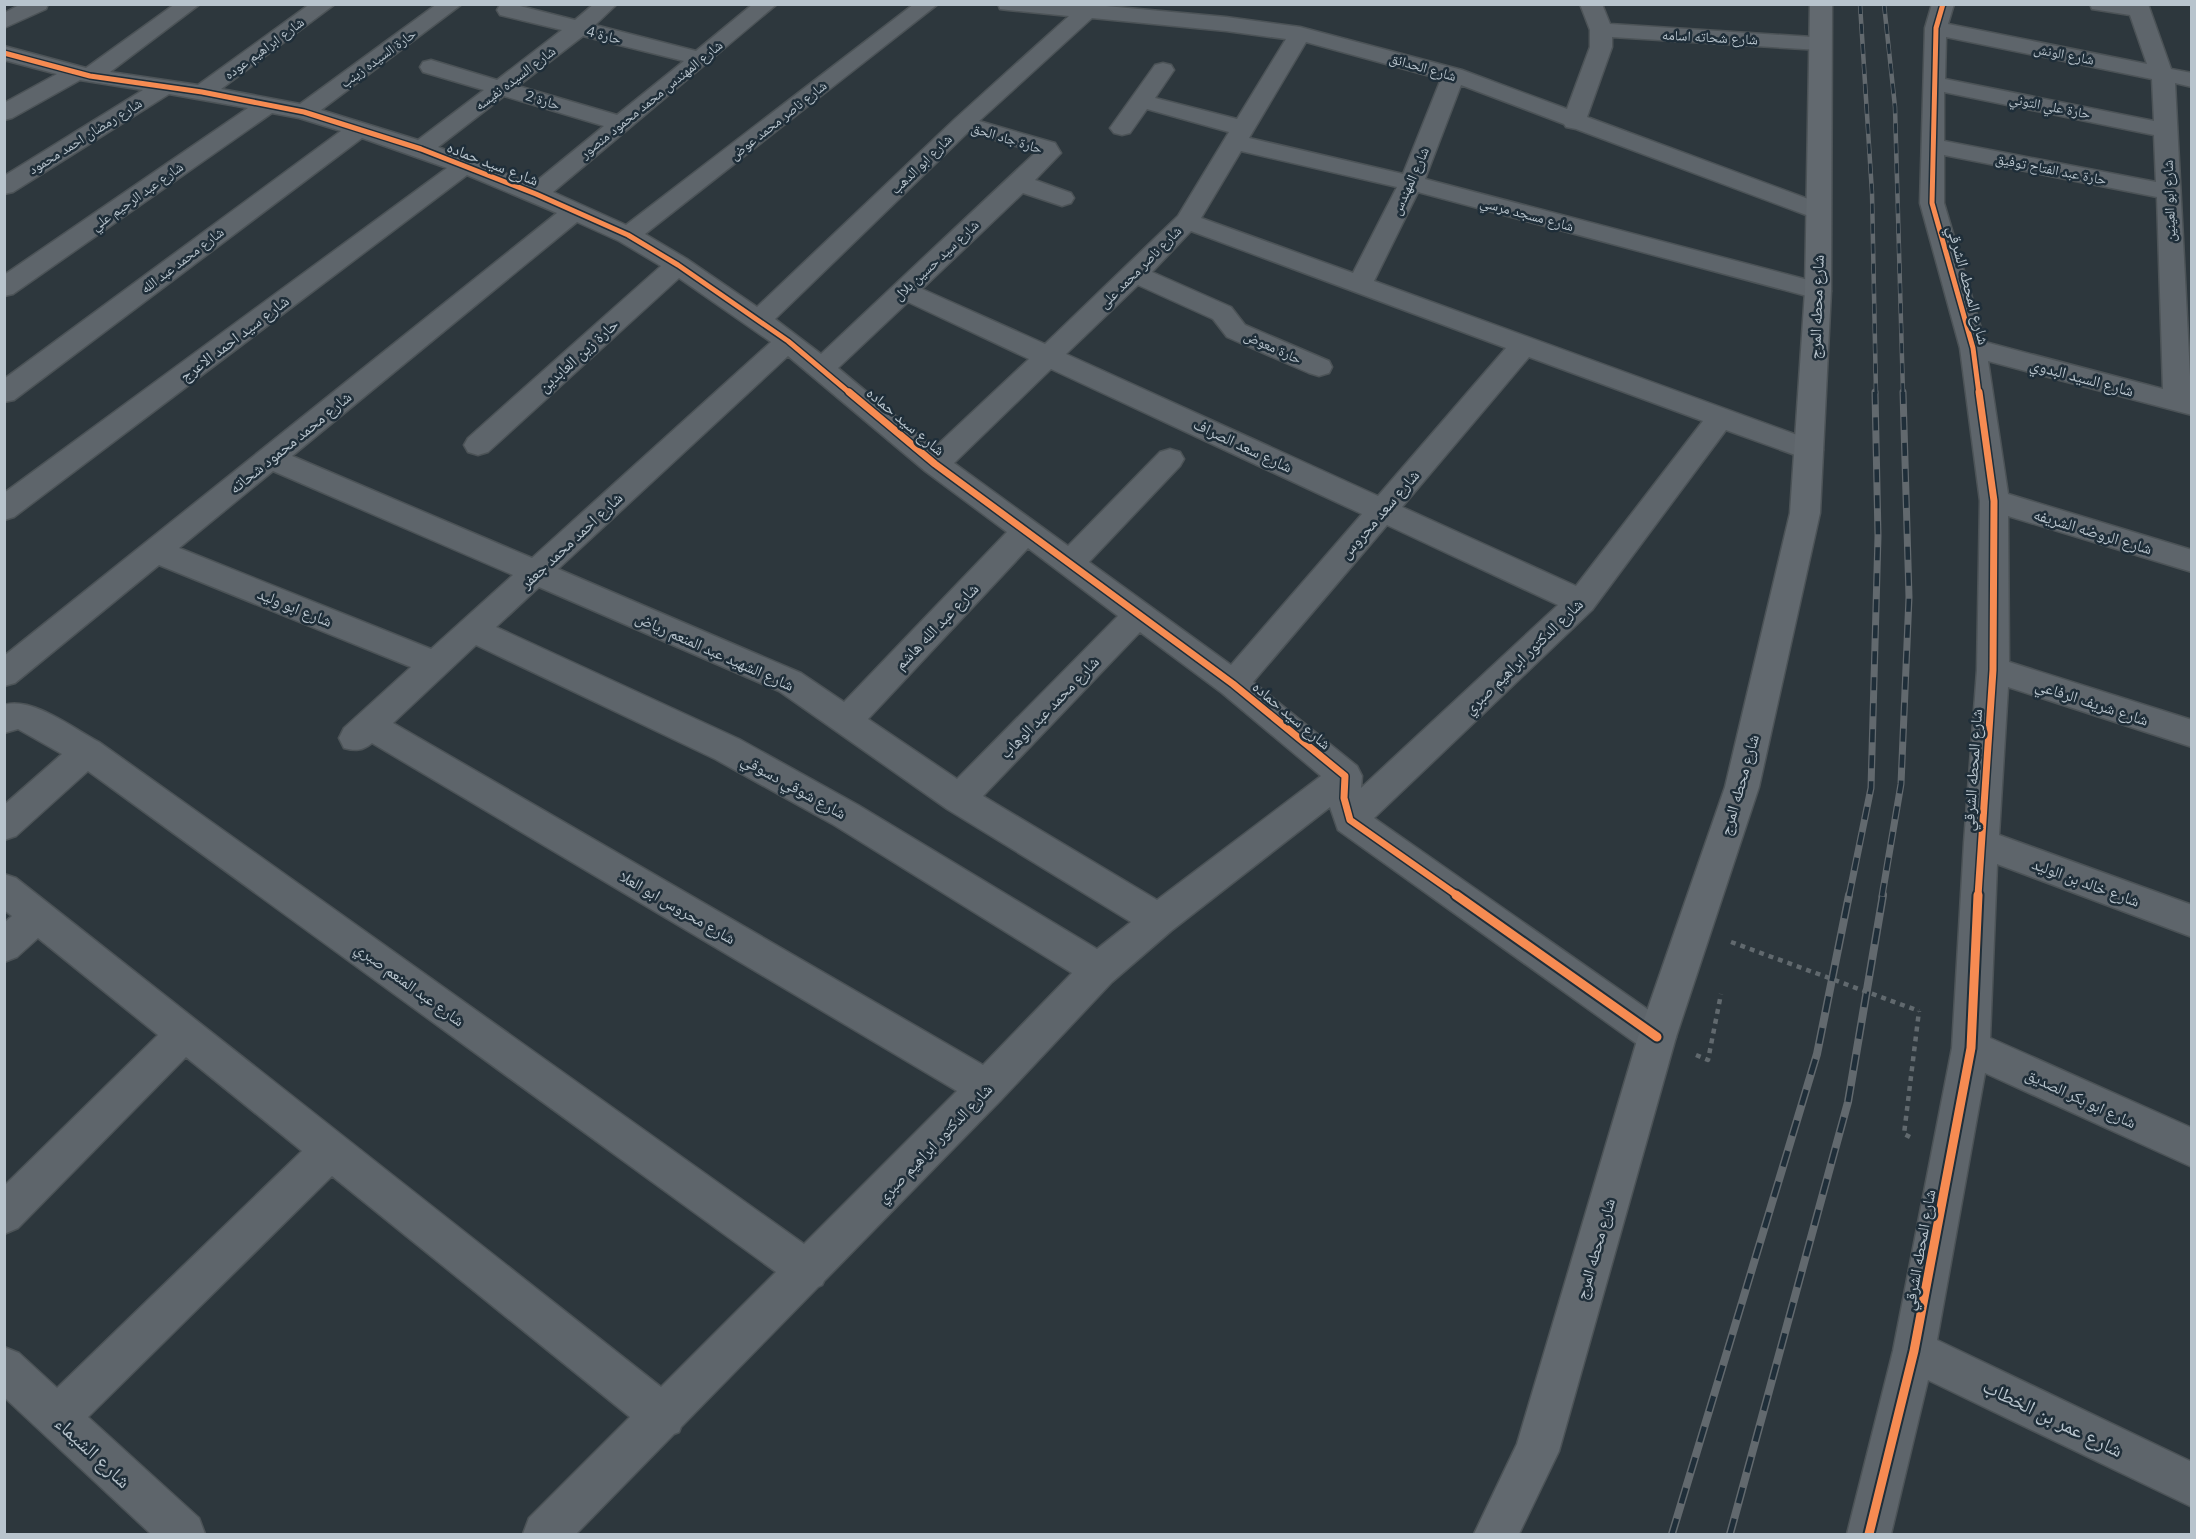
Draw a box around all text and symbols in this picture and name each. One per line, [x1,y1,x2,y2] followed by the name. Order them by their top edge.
[220,12,308,84] street label: شارع ابراهيم عوده
[585,21,624,48] street label: حارة 4
[336,24,420,92] street label: حارة السيده زينب
[1662,25,1758,49] street label: شارع شحاته اسامه
[574,35,727,164] street label: شارع المهندس محمد محمود منصور
[2032,38,2096,70] street label: شارع الونش
[470,41,560,115] street label: شارع السيده نفيسه
[1387,48,1459,86] street label: شارع الحدائق
[725,76,831,164] street label: شارع ناصر محمد عوض
[524,85,563,114] street label: حارة 2
[2007,88,2092,125] street label: حارة علي التوني
[24,93,146,179] street label: شارع رمضان احمد محمود
[969,118,1045,158] street label: حارة جاد الحق
[886,129,956,199] street label: شارع ابو الدهب
[444,135,542,191] street label: شارع سيد حماده
[1386,144,1434,218] street label: شارع المهندس
[1994,148,2108,190] street label: حارة عبد الفتاح توفيق
[87,157,188,237] street label: شارع عبد الرحيم علي
[2158,160,2180,242] street label: شارع ابو العينين
[1477,192,1576,238] street label: شارع مسجد مرسي
[889,215,983,305] street label: شارع سيد حسين بلال
[1094,221,1186,313] street label: شارع ناصر محمد على
[136,222,228,298] street label: شارع محمد عبد الله
[1941,223,1995,348] street label: شارع المحطه الشرقي
[1803,254,1829,360] street label: شارع محطه المرج
[175,290,293,386] street label: شارع سيد احمد الاعرج
[533,313,623,397] street label: حارة زين العابدين
[1241,325,1305,368] street label: حارة معوض
[2027,353,2136,403] street label: شارع السيد البدوي
[862,382,950,460] street label: شارع سيد حماده
[224,386,356,498] street label: شارع محمد محمود شحاته
[1190,412,1296,478] street label: شارع سعد الصراف
[1334,465,1424,563] street label: شارع سعد محروس
[514,487,627,594] street label: شارع احمد محمد جعفر
[2031,503,2155,559] street label: شارع الروضه الشريفه
[889,578,983,674] street label: شارع عبد الله هاشم
[254,582,336,632] street label: شارع ابو وليد
[1458,593,1589,720] street label: شارع الدكتور ابراهيم صبري
[632,606,798,696] street label: شارع الشهيد عبد المنعم رياض
[994,651,1104,763] street label: شارع محمد عبد الوهاب
[2032,673,2151,733] street label: شارع شريف الرفاعي
[1248,676,1336,754] street label: شارع سيد حماده
[1957,708,1989,832] street label: شارع المحطه الشرقي
[1714,732,1764,838] street label: شارع محطه المرج
[737,748,850,826] street label: شارع شوقي دسوقي
[2029,852,2143,912] street label: شارع خالد بن الوليد
[616,865,740,949] street label: شارع محروس ابو العلا
[350,937,469,1033] street label: شارع عبد المنعم صبري
[2022,1063,2140,1133] street label: شارع ابو بكر الصديق
[871,1078,998,1209] street label: شارع الدكتور ابراهيم صبري
[1898,1188,1943,1313] street label: شارع المحطه الشرقي
[1570,1196,1620,1302] street label: شارع محطه المرج
[1979,1372,2128,1463] street label: شارع عمر بن الخطاب
[49,1409,137,1494] street label: شارع الشيماء

